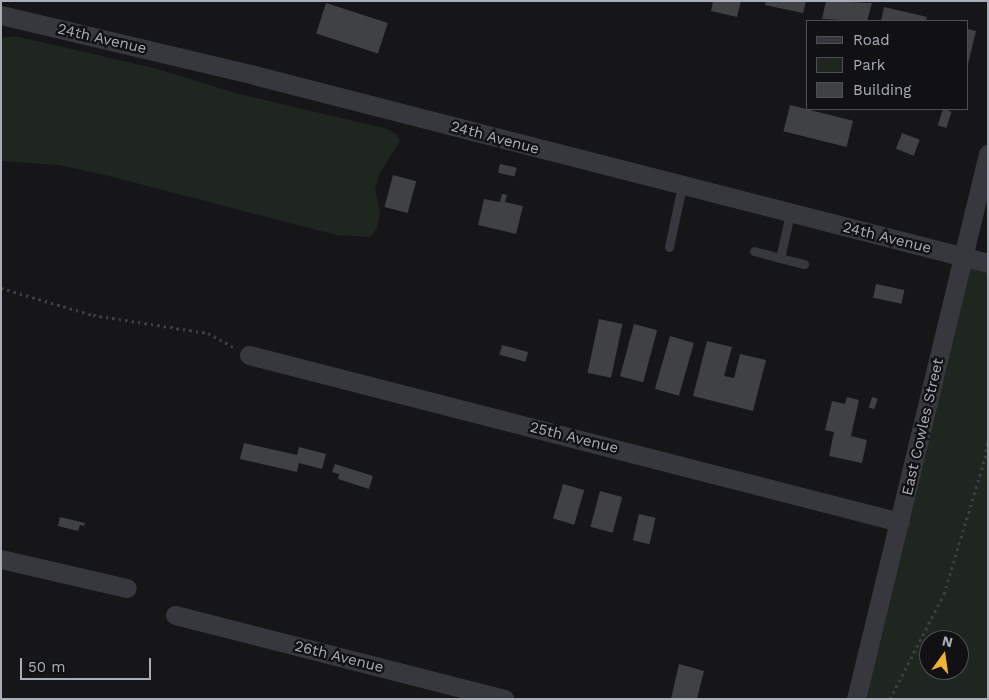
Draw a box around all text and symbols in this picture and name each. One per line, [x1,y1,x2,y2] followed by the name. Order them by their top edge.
[56,20,148,58] street label: 24th Avenue
[806,20,969,110] legend
[853,31,890,49] text: Road
[853,56,885,74] text: Park
[853,81,911,99] text: Building
[449,118,541,158] street label: 24th Avenue
[841,218,933,258] street label: 24th Avenue
[898,357,948,497] street label: East Cowles Street
[528,418,620,458] street label: 25th Avenue
[919,630,969,680] north arrow
[940,632,954,650] text: N
[292,637,386,677] street label: 26th Avenue
[22,648,154,680] scale bar
[28,658,65,676] text: 50 m

